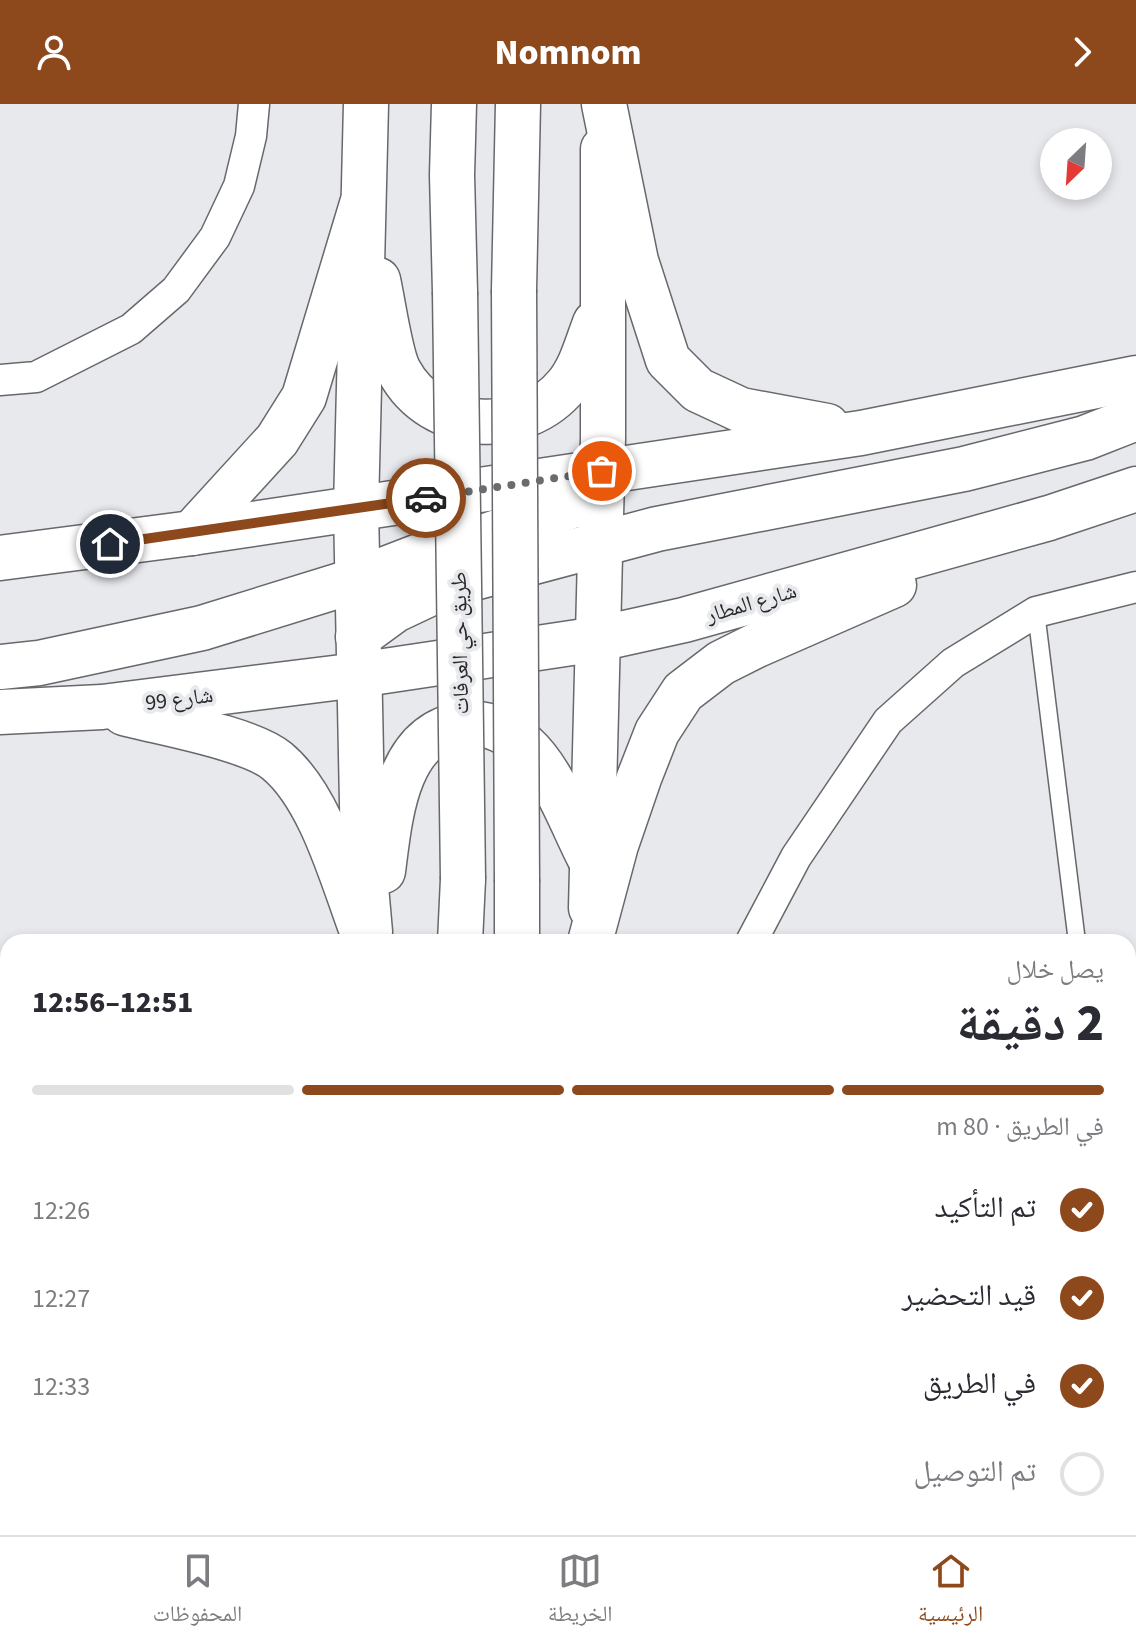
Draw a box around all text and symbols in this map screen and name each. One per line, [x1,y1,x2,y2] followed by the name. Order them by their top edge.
[494,27,642,78] text: Nomnom
[32,30,76,74] icon: person
[1060,30,1104,74] icon: forward
[1040,128,1112,200] north arrow
[1040,128,1112,200] map controls
[568,437,636,505] pin
[580,449,624,493] icon: bag
[386,458,466,538] courier
[404,476,448,520] icon: car
[76,510,144,578] pin
[88,522,132,566] icon: home
[443,571,478,715] street label: طريق حي العرفات
[701,575,800,631] street label: شارع المطار
[143,679,215,719] street label: 99 شارع
[1006,951,1104,988] text: يصل خلال
[32,981,193,1024] text: 12:51–12:56
[957,987,1104,1061] text: 2 دقيقة
[936,1108,1104,1145] text: في الطريق · 80 m
[935,1186,1036,1229] text: تم التأكيد
[1060,1188,1104,1232] icon: check
[32,1192,90,1229] text: 12:26
[902,1274,1036,1317] text: قيد التحضير
[1060,1276,1104,1320] icon: check
[32,1280,90,1317] text: 12:27
[923,1362,1036,1405] text: في الطريق
[1060,1364,1104,1408] icon: check
[32,1368,90,1405] text: 12:33
[913,1450,1036,1493] text: تم التوصيل
[153,1549,242,1635] tab: المحفوظات
[548,1549,613,1635] tab: الخريطة
[918,1549,983,1635] tab: الرئيسية

